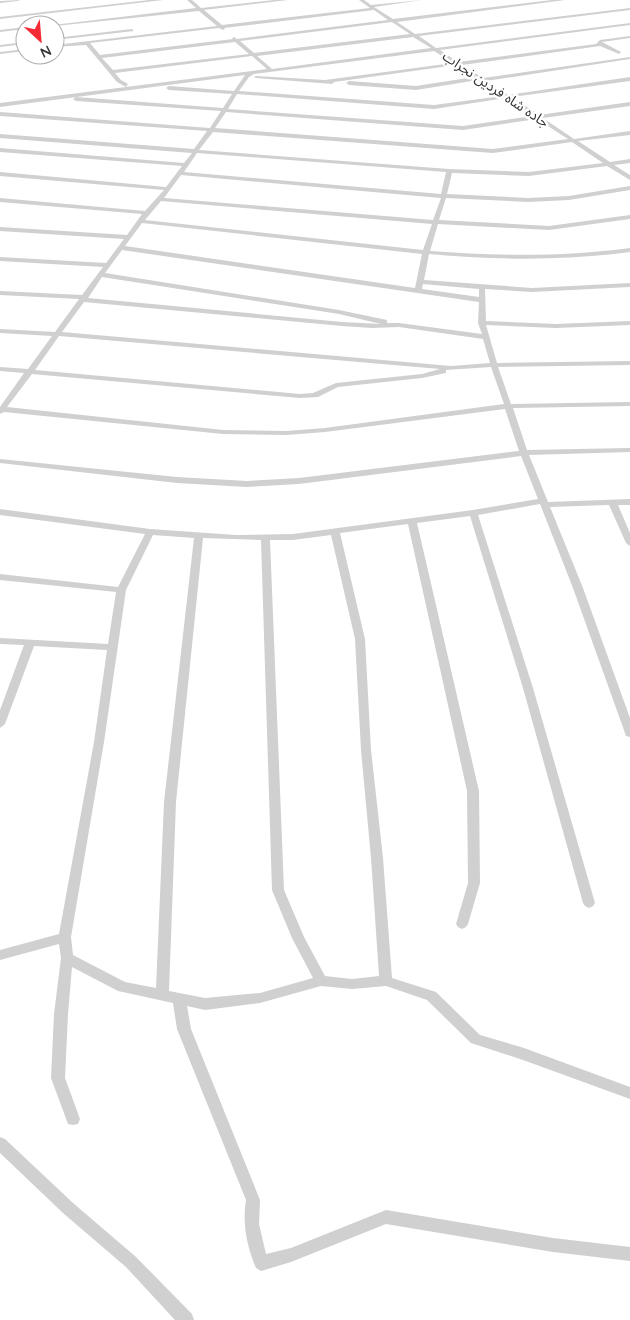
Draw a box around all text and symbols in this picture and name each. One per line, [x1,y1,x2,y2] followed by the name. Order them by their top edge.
[15,15,65,65] north arrow
[37,41,54,62] text: N
[439,47,553,131] street label: جاده شاه فردین نجراب

